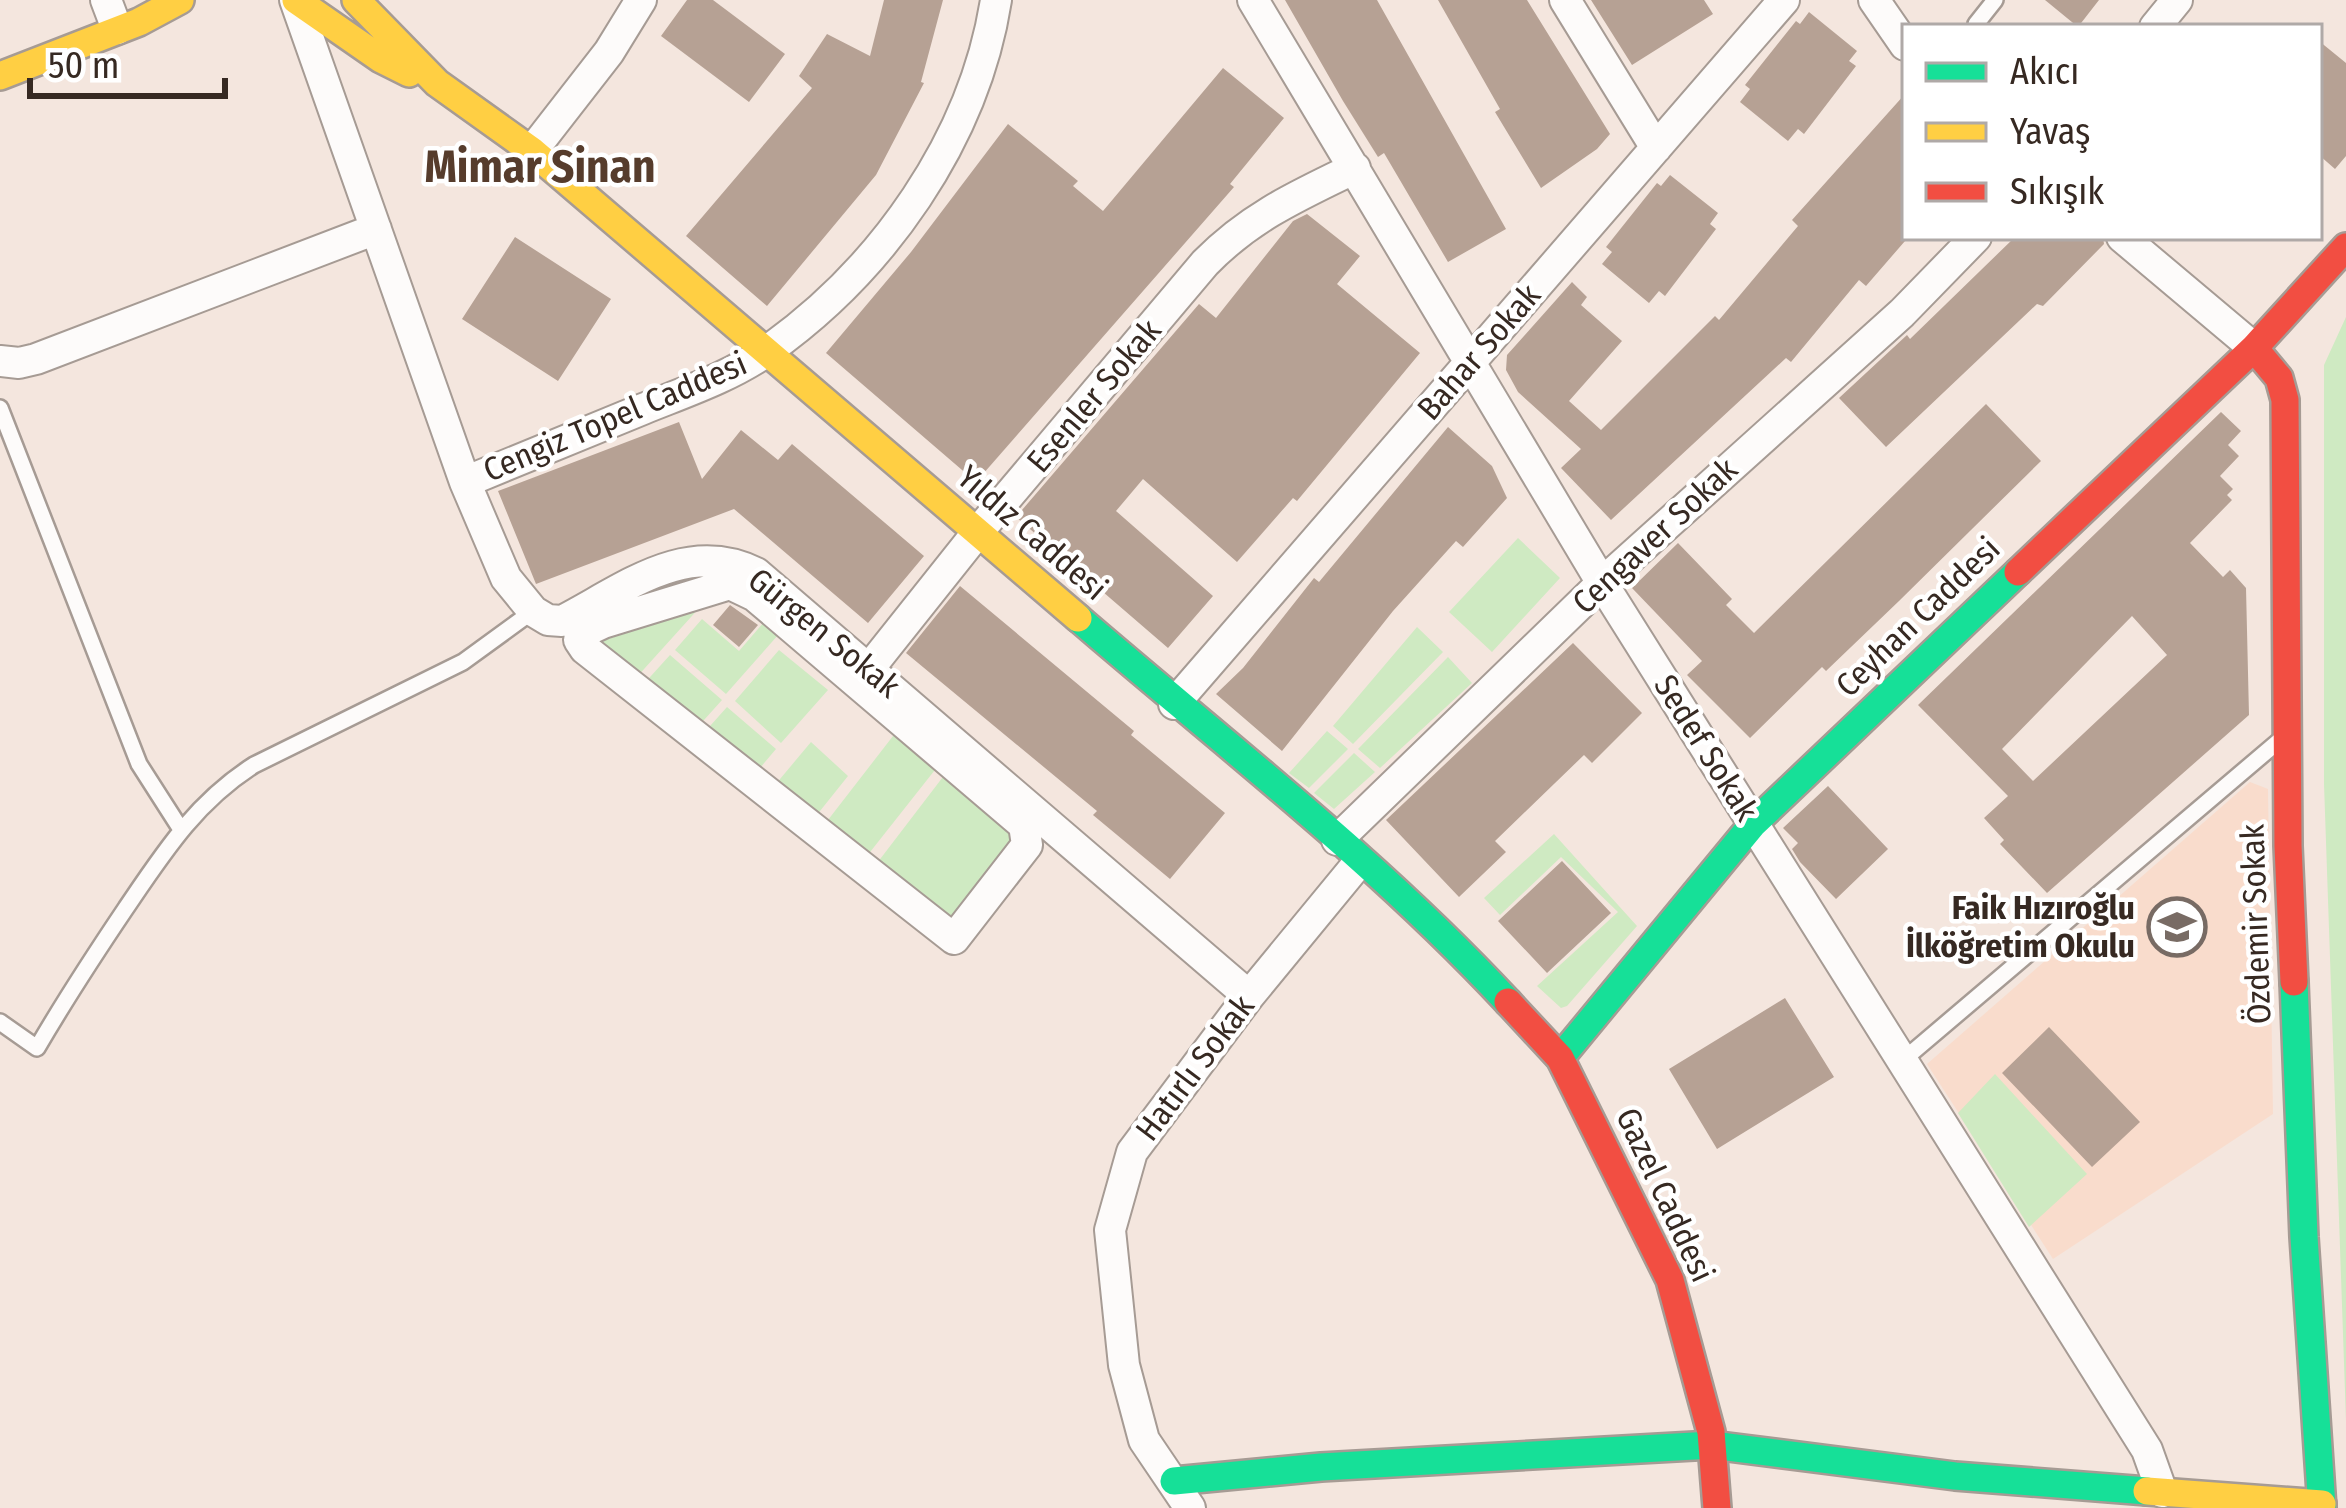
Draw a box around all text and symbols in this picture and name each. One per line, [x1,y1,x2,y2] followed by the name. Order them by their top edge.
[30,24,225,98] scale bar
[1902,24,2322,240] legend
[48,44,119,88] text: 50 m
[2010,50,2079,94] text: Akıcı
[2010,110,2090,154] text: Yavaş
[424,140,656,194] district label: Mimar Sinan
[2010,170,2104,214] text: Sıkışık
[1409,275,1549,428] street label: Bahar Sokak
[1018,311,1170,481] street label: Esenler Sokak
[477,343,753,491] street label: Cengiz Topel Caddesi
[1564,449,1746,622] street label: Cengaver Sokak
[949,457,1115,609] street label: Yıldız Caddesi
[1828,529,2008,705] street label: Ceyhan Caddesi
[740,560,908,707] street label: Gürgen Sokak
[1645,668,1767,829] street label: Sedef Sokak
[2232,823,2279,1025] street label: Özdemir Sokak
[1906,888,2135,966] place label: Faik Hızıroğlu İlköğretim Okulu
[2146,896,2208,958] school or university icon: Faik Hızıroğlu İlköğretim Okulu
[1127,987,1263,1149] street label: Hatırlı Sokak
[1607,1102,1723,1288] street label: Gazel Caddesi

